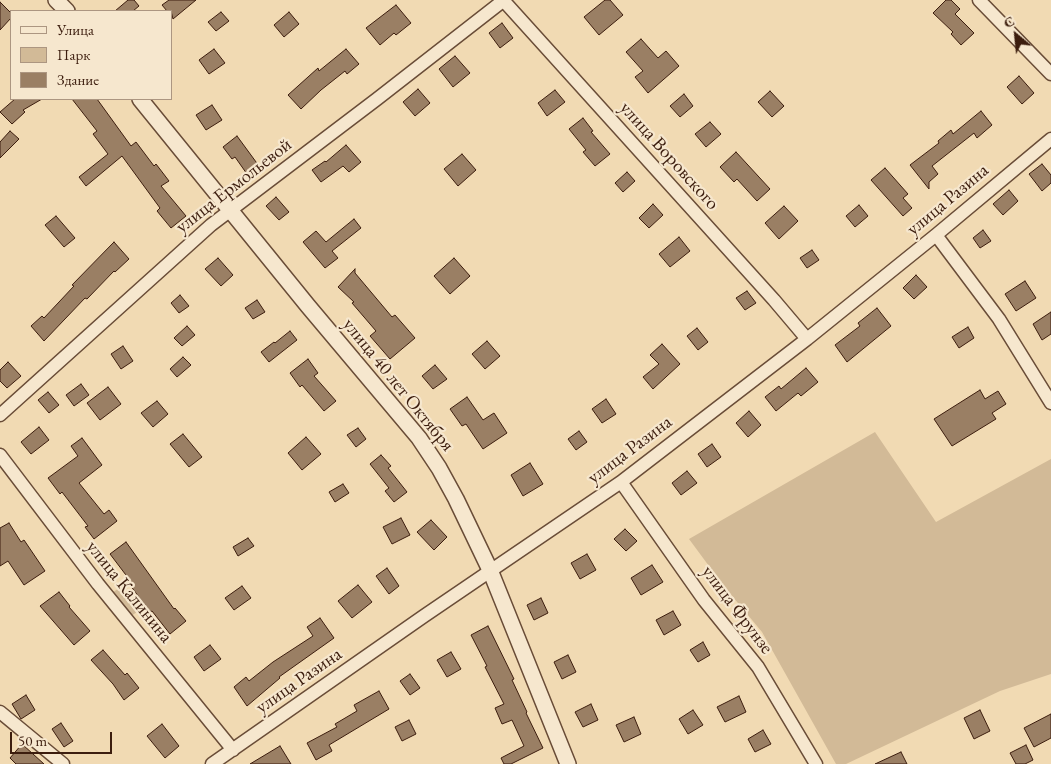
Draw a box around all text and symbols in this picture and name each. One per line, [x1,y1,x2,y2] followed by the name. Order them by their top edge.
[10,10,172,100] legend
[991,10,1041,60] north arrow
[1000,11,1018,32] text: С
[57,20,94,39] text: Улица
[57,45,90,64] text: Парк
[57,70,99,89] text: Здание
[614,97,724,215] street label: улица Воровского
[171,134,297,238] street label: улица Ермольевой
[902,159,994,241] street label: улица Разина
[337,314,459,456] street label: улица 40 лет Октября
[583,411,677,489] street label: улица Разина
[81,536,177,648] street label: улица Калинина
[696,561,778,659] street label: улица Фрунзе
[252,643,346,719] street label: улица Разина
[12,722,115,754] scale bar
[18,731,47,750] text: 50 m

